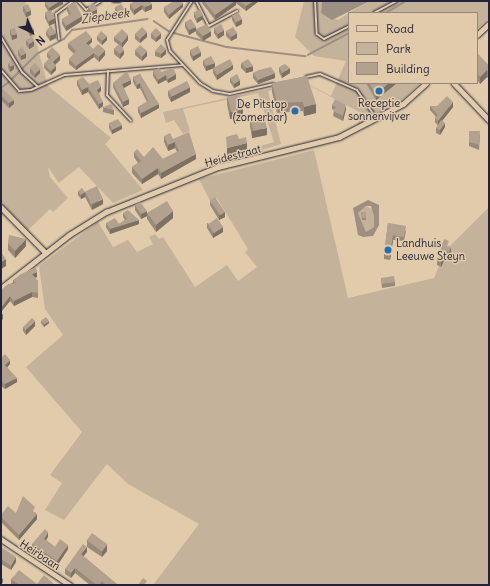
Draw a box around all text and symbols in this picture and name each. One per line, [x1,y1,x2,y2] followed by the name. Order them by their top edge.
[80,5,130,27] water label: Ziepbeek
[12,12,52,52] north arrow
[348,12,478,84] legend
[386,21,414,36] text: Road
[33,33,48,48] text: N
[386,41,411,56] text: Park
[386,61,430,76] text: Building
[374,86,384,96] marker: Receptie sonnenvijver
[348,97,410,123] place label: Receptie sonnenvijver
[233,98,287,124] place label: De Pitstop (zomerbar)
[290,106,300,116] marker: De Pitstop (zomerbar)
[203,142,263,170] street label: Heidestraat
[396,237,465,263] place label: Landhuis Leeuwe Steyn
[383,245,393,255] marker: Landhuis Leeuwe Steyn
[17,537,63,573] street label: Heirbaan

